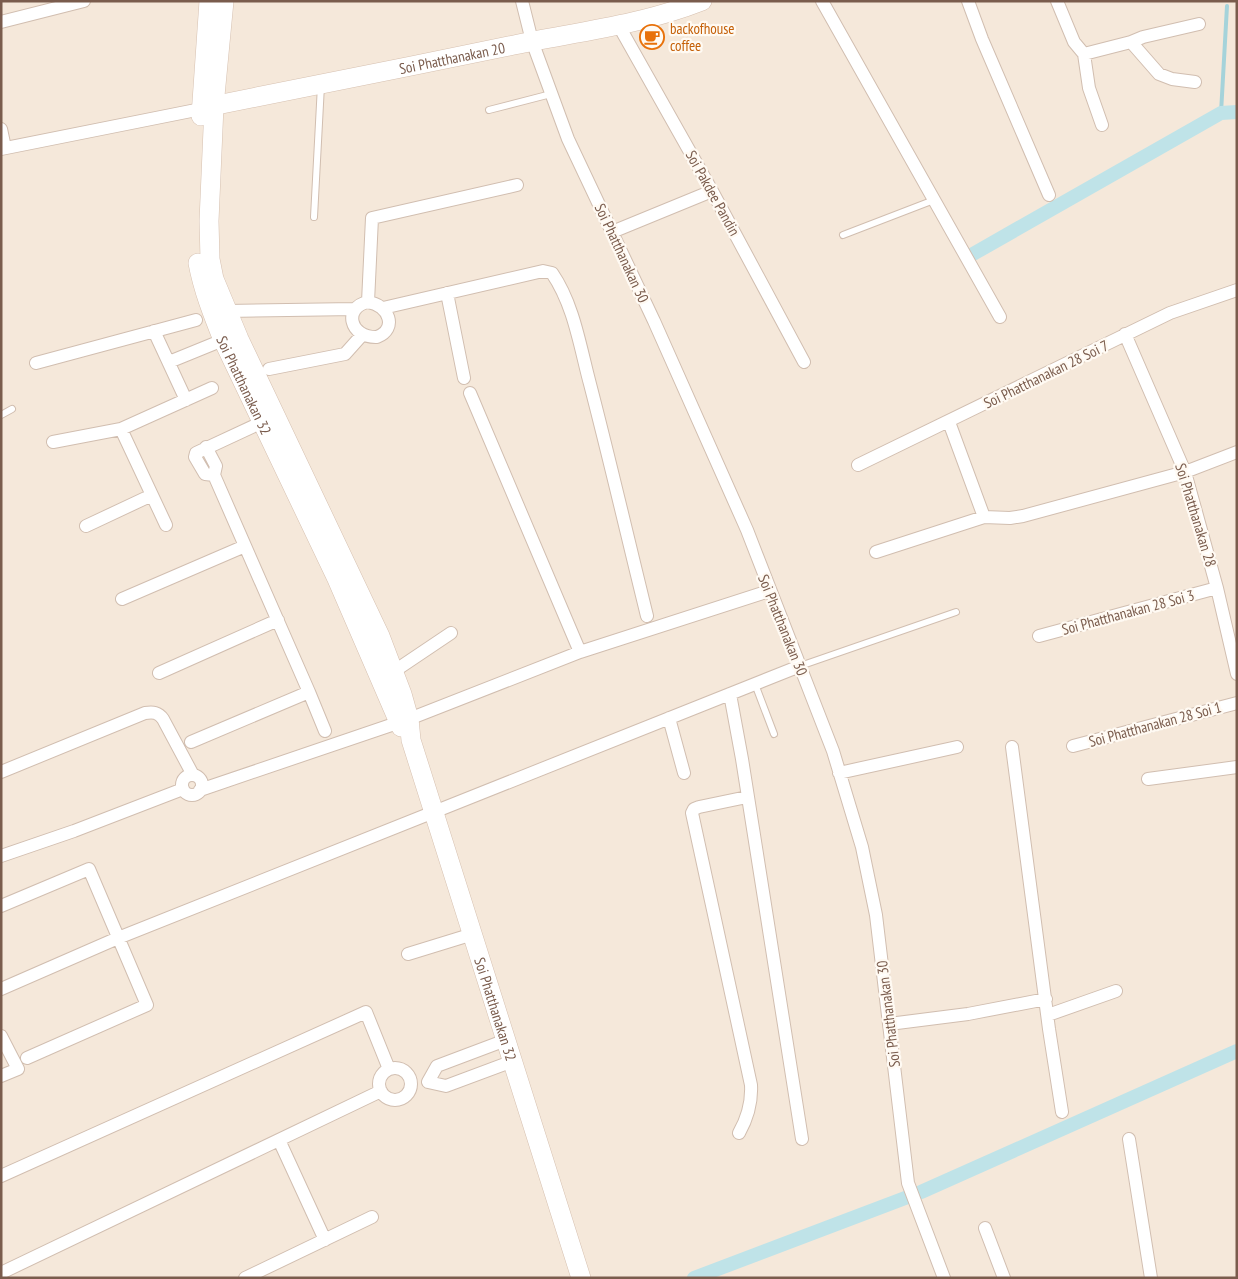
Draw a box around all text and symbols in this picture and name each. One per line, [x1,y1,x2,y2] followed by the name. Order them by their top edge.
[670,19,735,55] place label: backofhouse coffee
[639,24,665,50] cafe icon: backofhouse coffee
[397,38,507,78] street label: Soi Phatthanakan 20
[682,147,744,239] street label: Soi Pakdee Pandin
[591,200,653,306] street label: Soi Phatthanakan 30
[213,333,276,438] street label: Soi Phatthanakan 32
[980,336,1112,412] street label: Soi Phatthanakan 28 Soi 7
[1171,461,1221,569] street label: Soi Phatthanakan 28
[754,572,812,678] street label: Soi Phatthanakan 30
[1060,585,1196,639] street label: Soi Phatthanakan 28 Soi 3
[1087,697,1223,751] street label: Soi Phatthanakan 28 Soi 1
[471,955,521,1063] street label: Soi Phatthanakan 32
[872,959,904,1068] street label: Soi Phatthanakan 30

